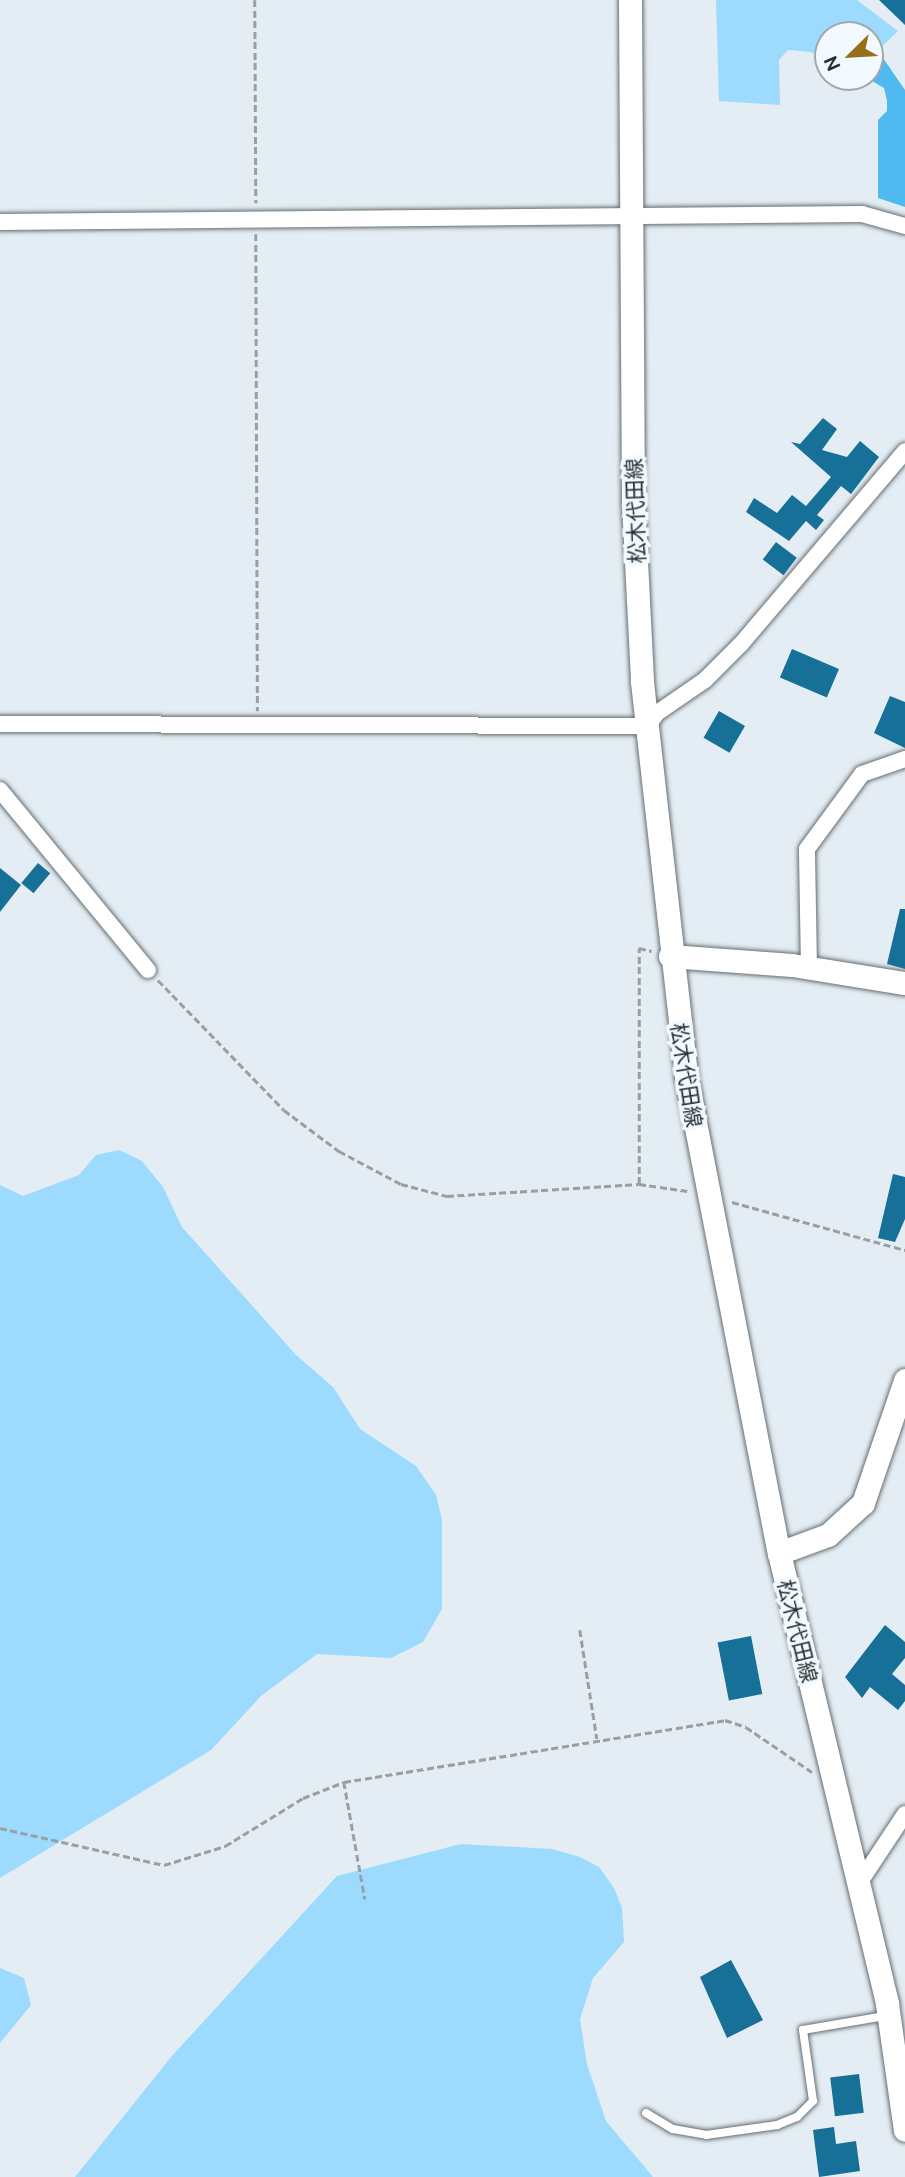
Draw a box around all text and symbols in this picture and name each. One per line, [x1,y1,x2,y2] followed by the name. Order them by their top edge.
[814,21,884,91] north arrow
[819,53,845,75] text: N
[621,458,649,564] street label: 松木代田線
[666,1021,708,1129] street label: 松木代田線
[773,1577,823,1685] street label: 松木代田線

